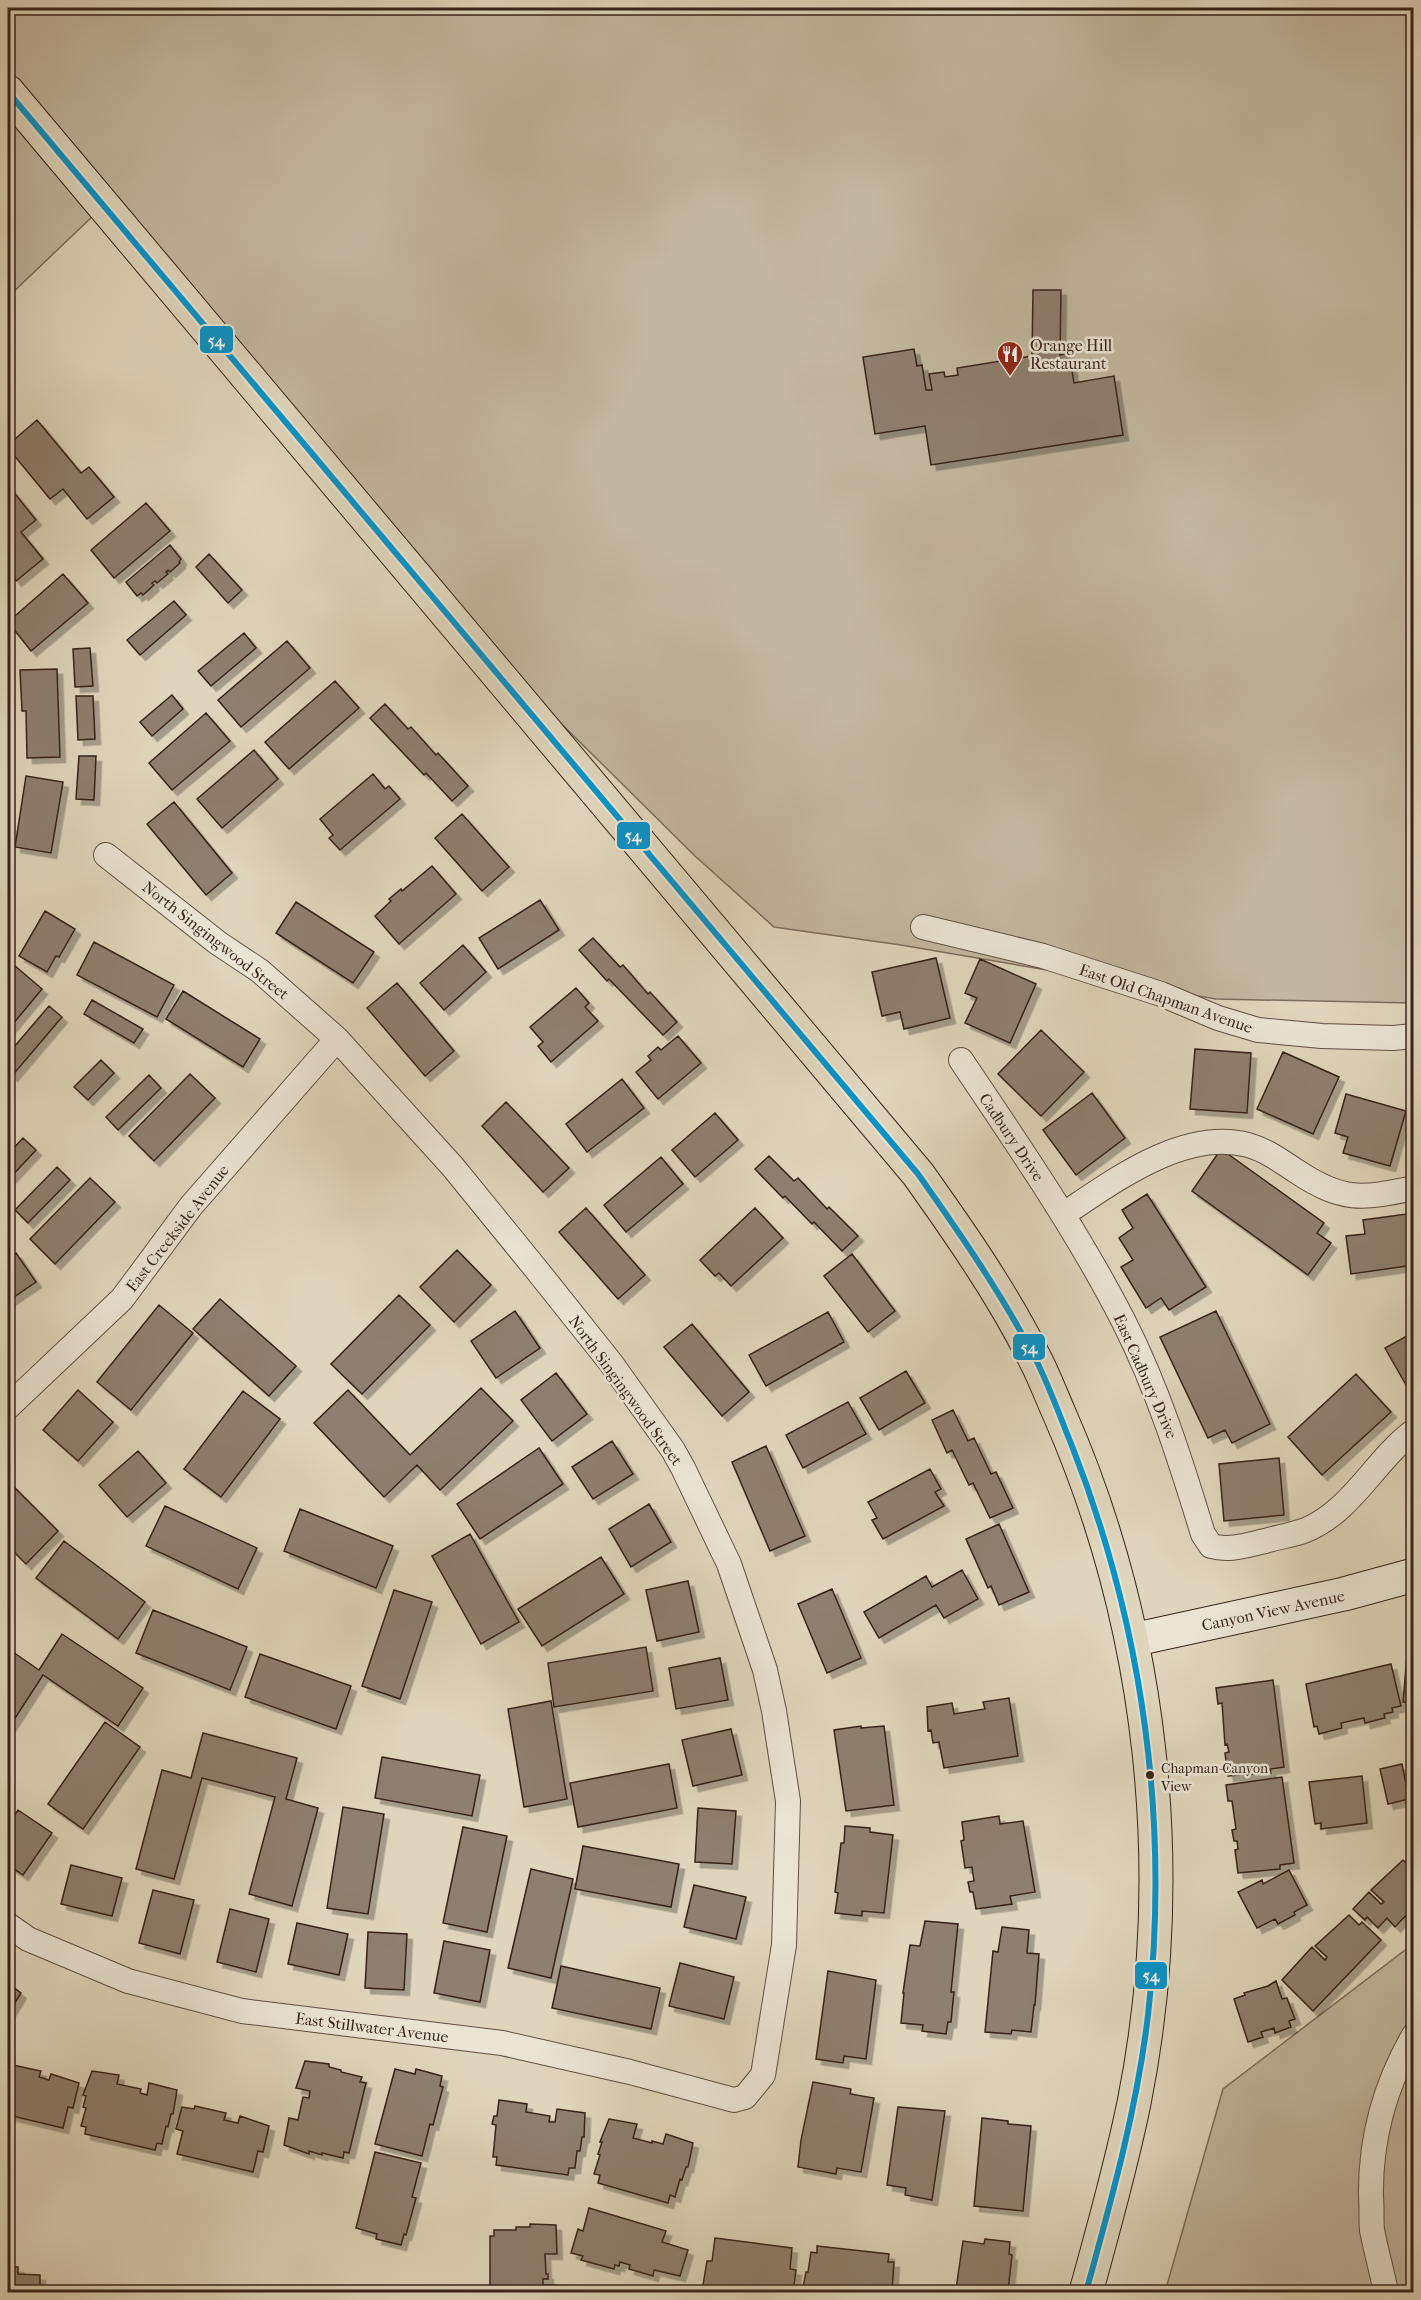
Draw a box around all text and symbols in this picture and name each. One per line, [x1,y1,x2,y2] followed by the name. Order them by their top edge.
[199,325,234,354] line badge: 54
[208,331,226,351] text: 54
[1030,336,1113,373] place label: Orange Hill Restaurant
[995,339,1025,377] restaurant icon: Orange Hill Restaurant
[616,821,651,850] line badge: 54
[625,826,643,846] text: 54
[139,877,293,1004] street label: North Singingwood Street
[1077,960,1255,1037] street label: East Old Chapman Avenue
[975,1090,1048,1185] street label: Cadbury Drive
[122,1161,233,1296] street label: East Creekside Avenue
[1110,1311,1182,1441] street label: East Cadbury Drive
[565,1312,687,1469] street label: North Singingwood Street
[1012,1333,1046,1361] line badge: 54
[1021,1338,1039,1358] text: 54
[1200,1586,1346,1635] street label: Canyon View Avenue
[1160,1760,1268,1795] place label: Chapman-Canyon View
[1144,1769,1156,1781] marker: Chapman-Canyon View
[1134,1961,1168,1990] line badge: 54
[1143,1966,1161,1986] text: 54
[294,2009,450,2046] street label: East Stillwater Avenue

